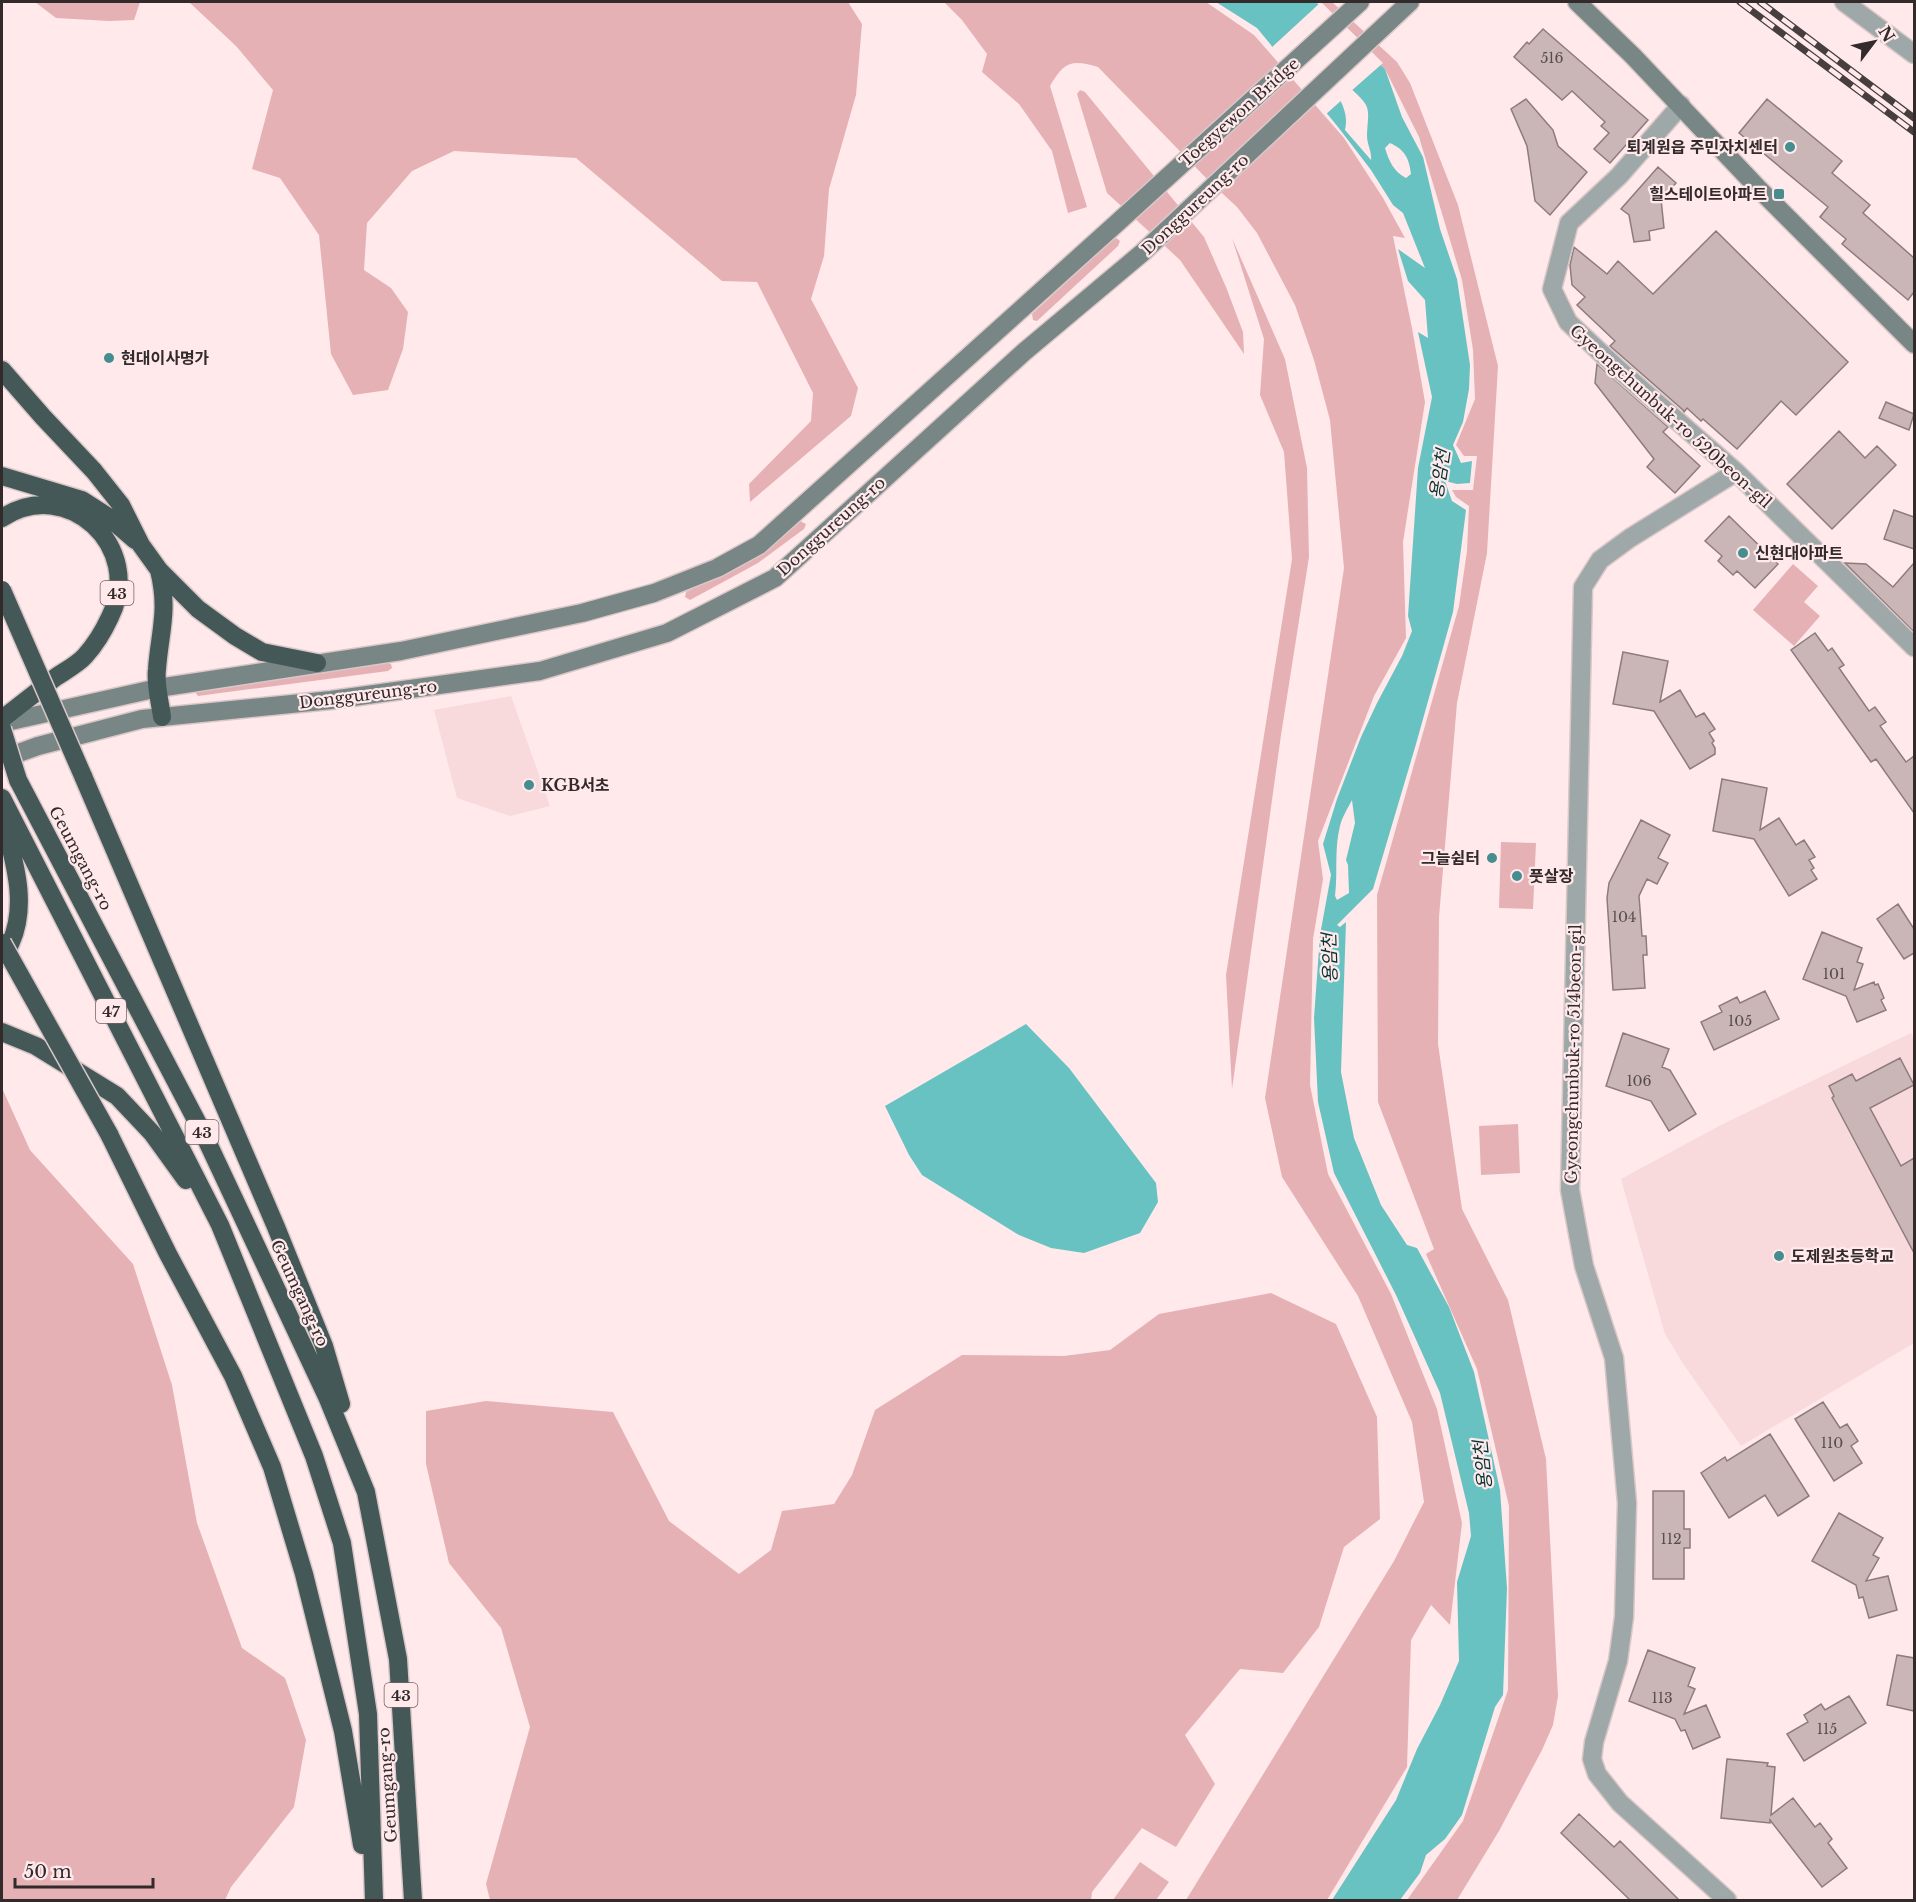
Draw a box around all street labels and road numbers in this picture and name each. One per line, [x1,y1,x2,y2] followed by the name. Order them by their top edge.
[1175,53,1303,171] street label: Toegyewon Bridge
[1137,149,1253,259] street label: Donggureung-ro
[1566,320,1776,512] street label: Gyeongchunbuk-ro 520beon-gil
[773,472,889,580] street label: Donggureung-ro
[100,581,134,605] road number: 43
[298,676,438,712] street label: Donggureung-ro
[45,802,117,914] street label: Geumgang-ro
[1561,924,1585,1184] street label: Gyeongchunbuk-ro 514beon-gil
[96,999,126,1023] road number: 47
[186,1120,218,1144] road number: 43
[267,1236,333,1350] street label: Geumgang-ro
[384,1683,418,1707] road number: 43
[373,1727,401,1843] street label: Geumgang-ro

